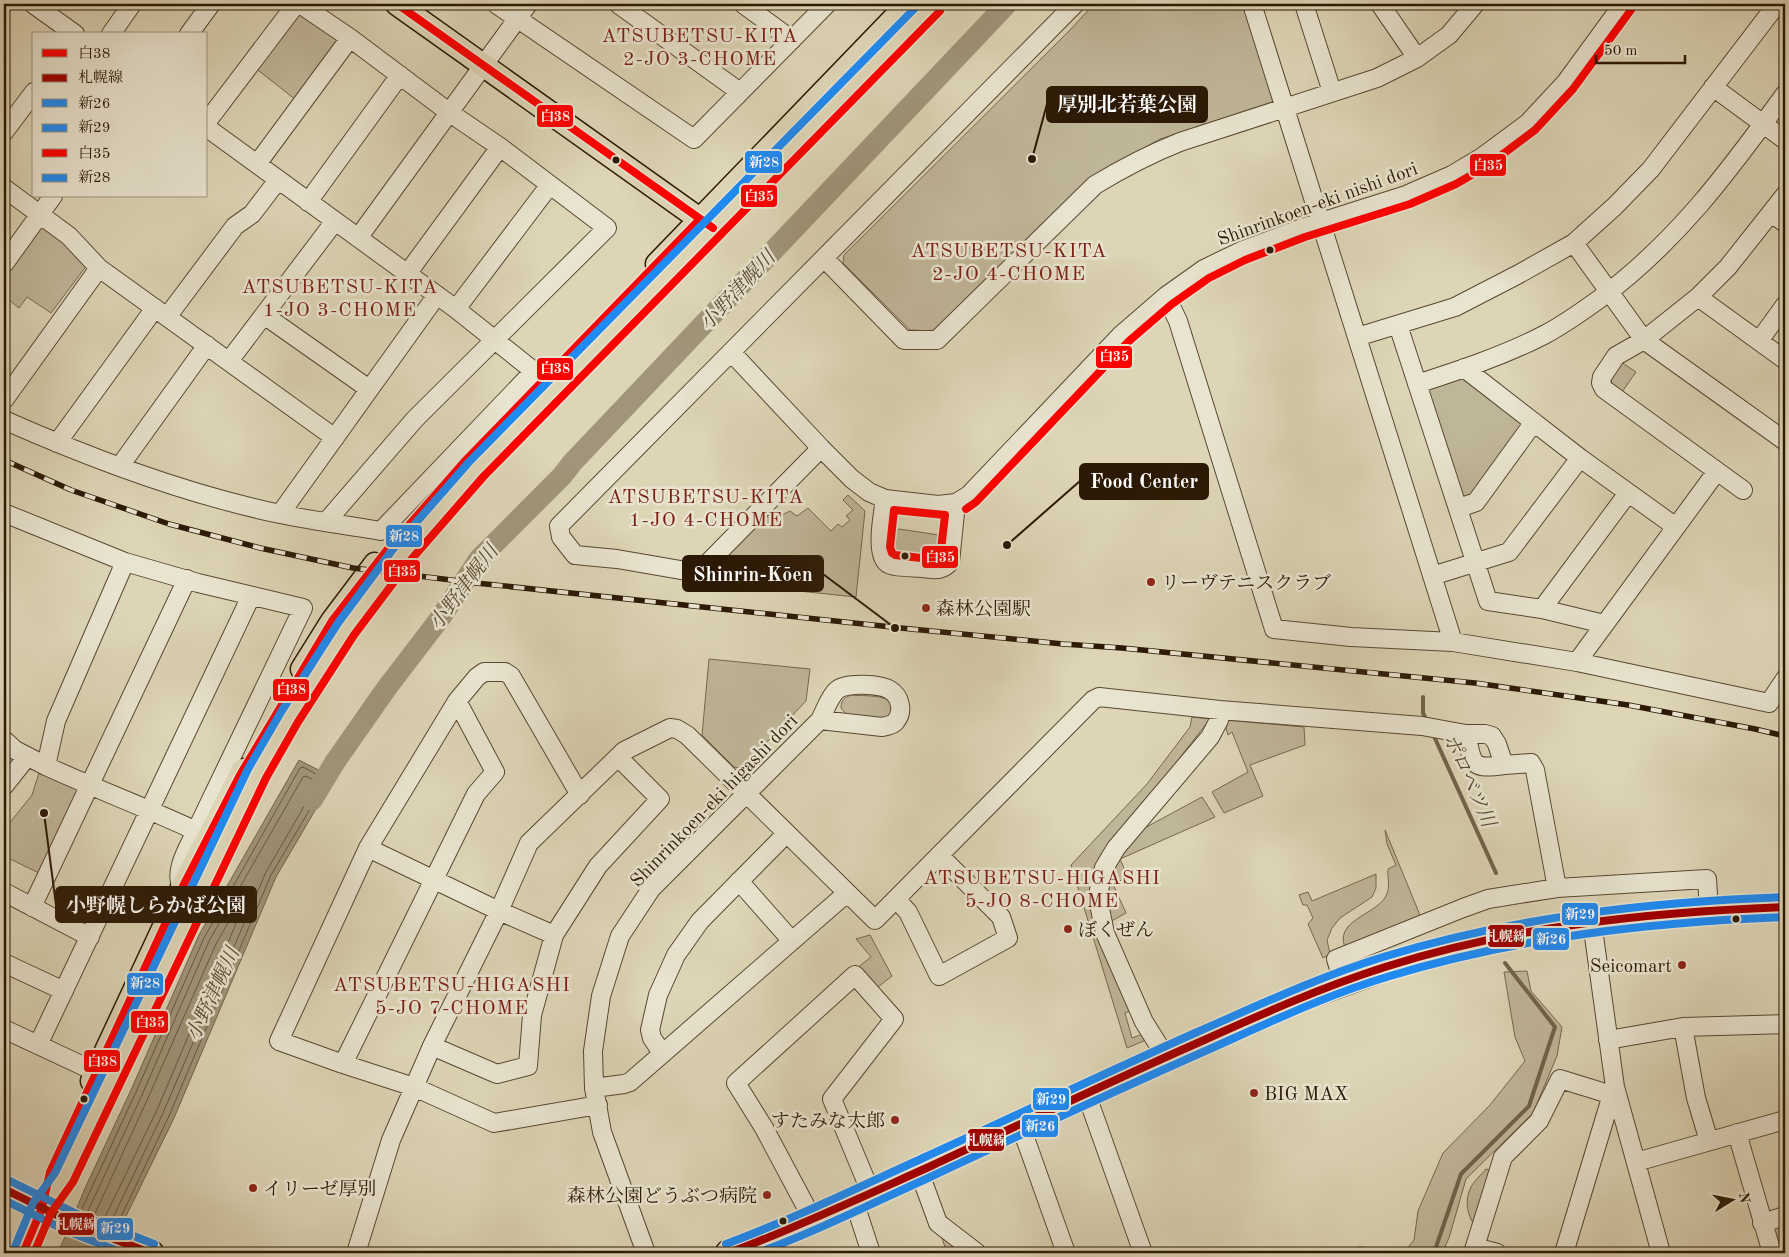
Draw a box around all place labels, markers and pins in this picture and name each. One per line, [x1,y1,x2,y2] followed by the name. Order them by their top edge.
[1047,87,1207,122] callout: 厚別北若葉公園
[611,155,621,165] unlabelled marker
[1265,245,1275,255] unlabelled marker
[1080,464,1208,499] callout: Food Center
[900,551,910,561] unlabelled marker
[683,556,823,591] callout: Shinrin-Kōen
[1161,573,1331,594] place label: リーヴテニスクラブ
[1145,576,1157,588] marker: リーヴテニスクラブ
[936,599,1031,620] place label: 森林公園駅
[920,602,932,614] marker: 森林公園駅
[56,887,256,922] callout: 小野幌しらかば公園
[1731,914,1741,924] unlabelled marker
[1078,920,1154,941] place label: ぼくぜん
[1062,923,1074,935] marker: ぼくぜん
[1590,958,1672,977] place label: Seicomart
[1676,959,1688,971] marker: Seicomart
[1264,1086,1348,1105] place label: BIG MAX
[1248,1087,1260,1099] marker: BIG MAX
[79,1094,89,1104] unlabelled marker
[771,1111,885,1132] place label: すたみな太郎
[889,1114,901,1126] marker: すたみな太郎
[263,1179,377,1200] place label: イリーゼ厚別
[247,1182,259,1194] marker: イリーゼ厚別
[567,1186,757,1207] place label: 森林公園どうぶつ病院
[761,1189,773,1201] marker: 森林公園どうぶつ病院
[778,1216,788,1226] unlabelled marker

